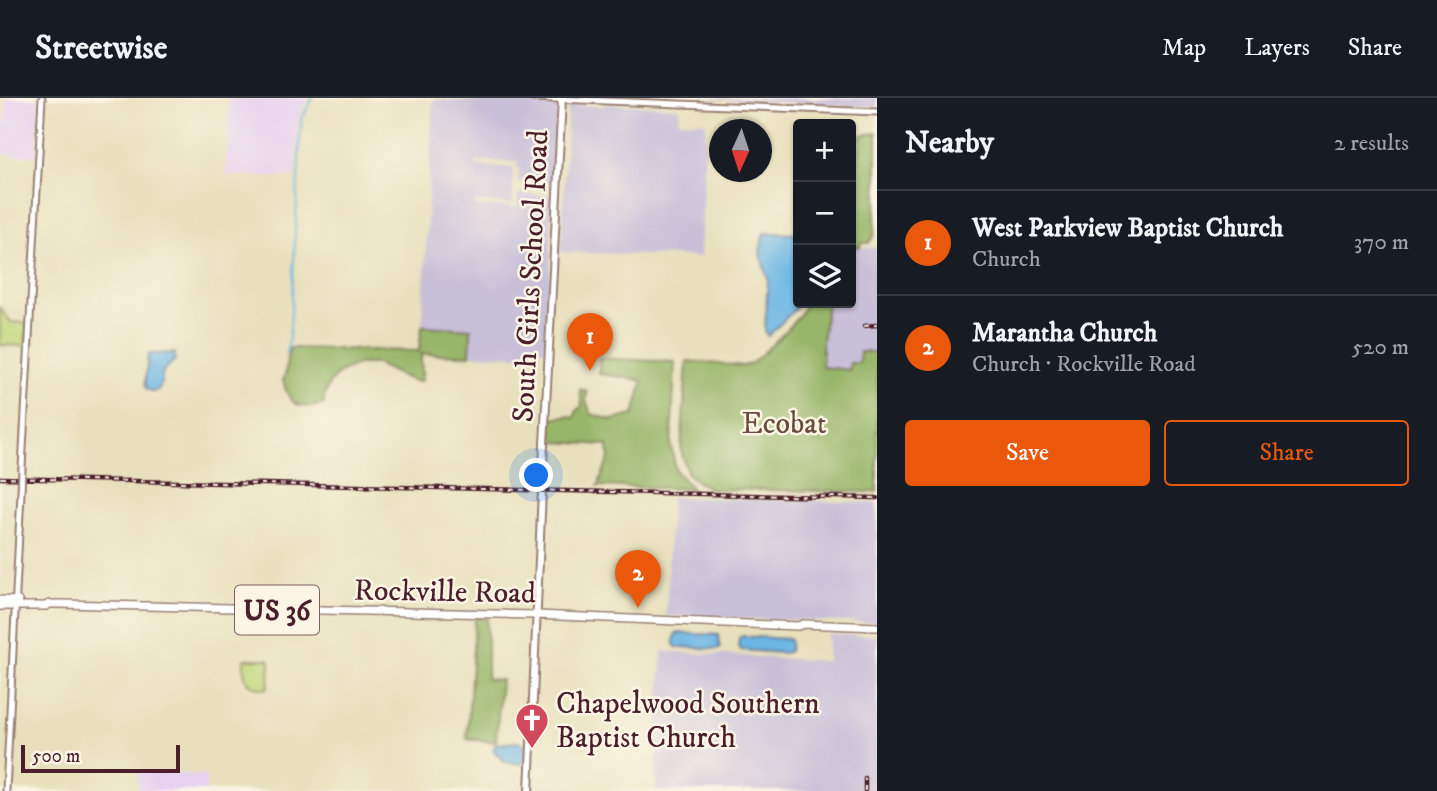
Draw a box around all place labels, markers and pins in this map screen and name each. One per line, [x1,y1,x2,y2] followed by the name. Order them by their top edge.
[567,313,613,371] pin: 1
[615,550,661,608] pin: 2
[556,686,820,757] place label: Chapelwood Southern Baptist Church
[513,701,551,750] church icon: Chapelwood Southern Baptist Church

